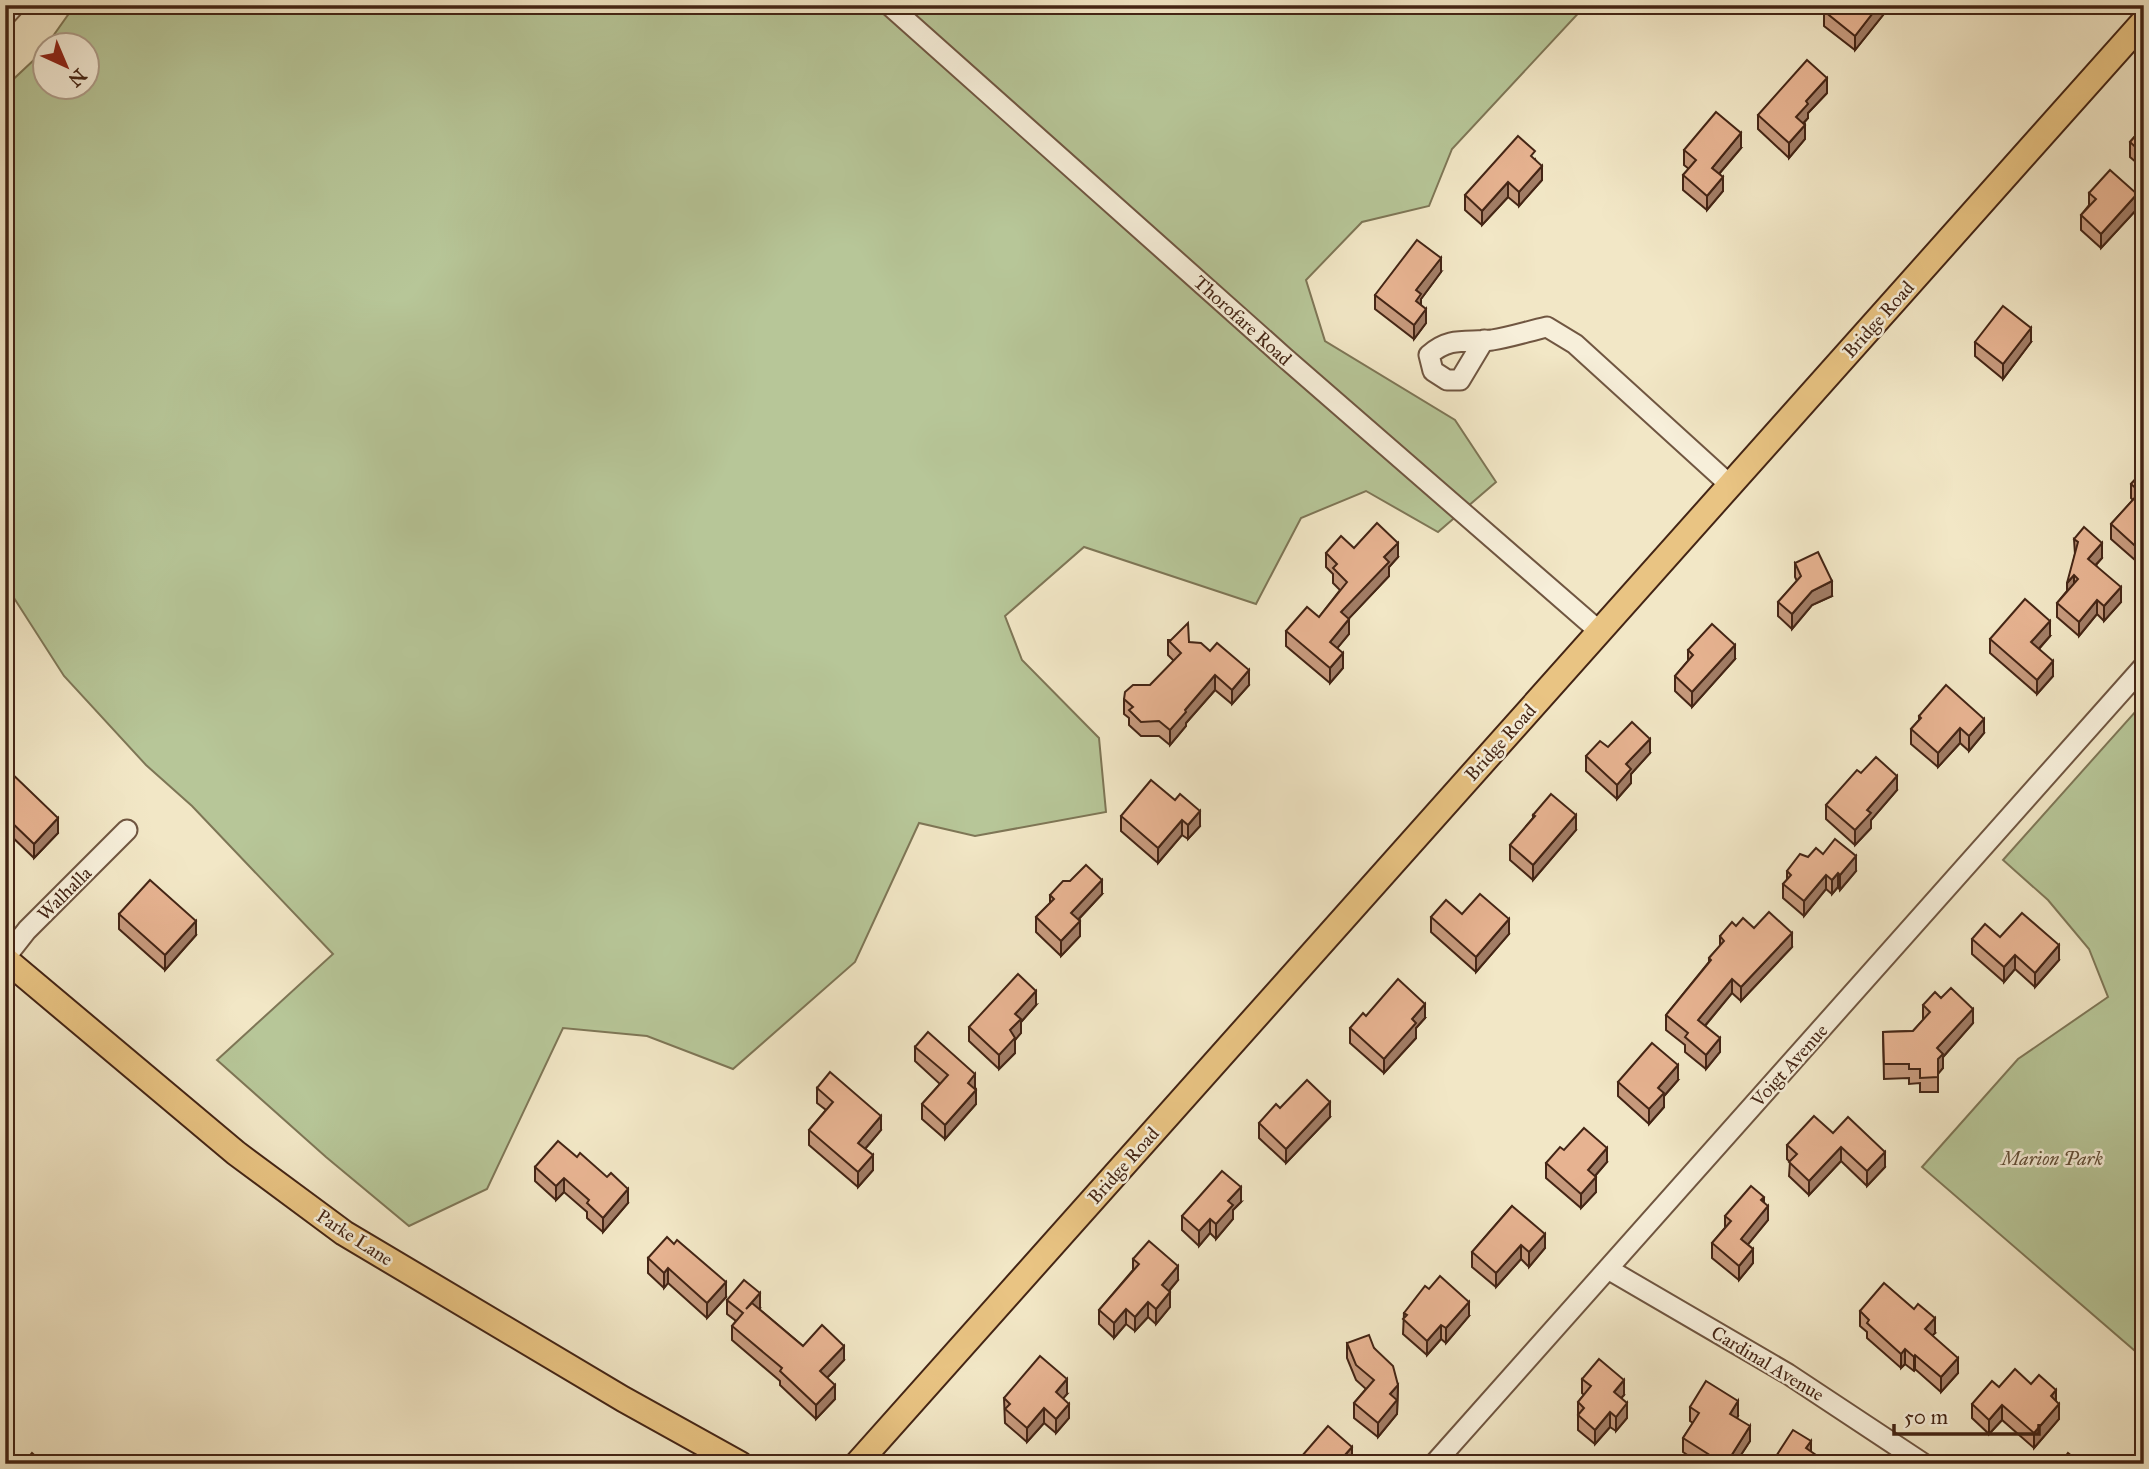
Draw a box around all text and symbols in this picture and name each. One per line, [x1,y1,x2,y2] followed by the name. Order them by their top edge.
[32,32,102,102] north arrow
[64,64,91,92] text: N
[1189,270,1297,371] street label: Thorofare Road
[1838,276,1920,363] street label: Bridge Road
[1460,699,1542,786] street label: Bridge Road
[32,861,97,925] street label: Walhalla
[1746,1019,1833,1113] street label: Voigt Avenue
[1083,1122,1165,1209] street label: Bridge Road
[1999,1147,2103,1170] park label: Marion Park
[312,1204,397,1271] street label: Parke Lane
[1707,1321,1828,1406] street label: Cardinal Avenue
[1894,1392,2039,1436] scale bar
[1904,1404,1949,1430] text: 50 m

